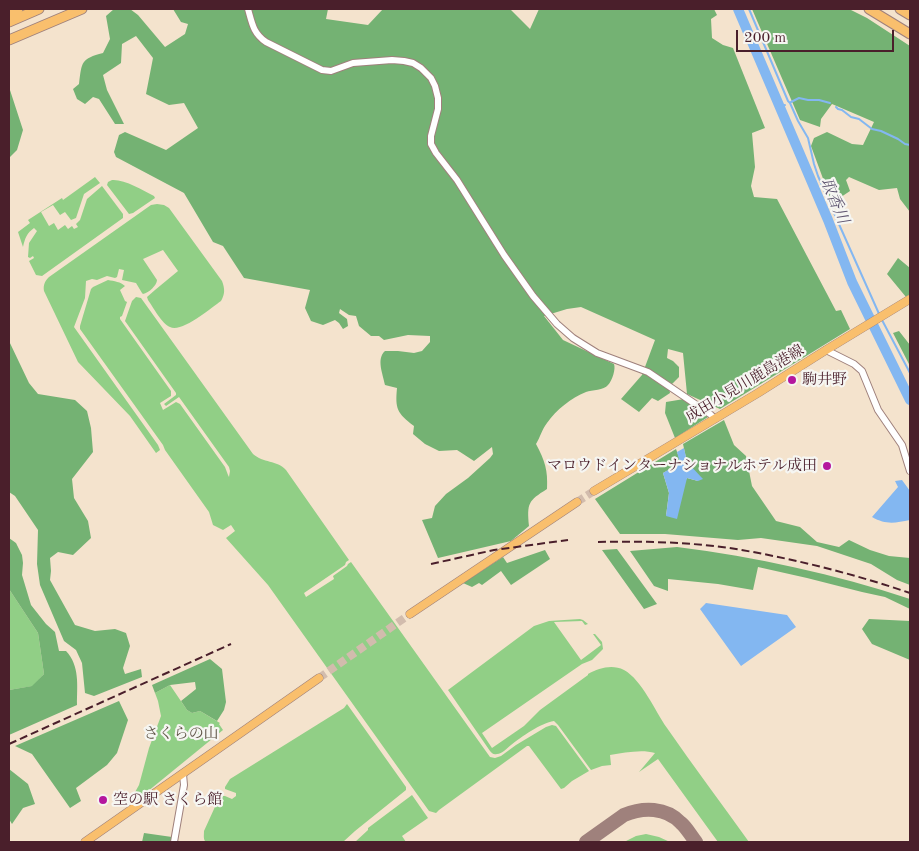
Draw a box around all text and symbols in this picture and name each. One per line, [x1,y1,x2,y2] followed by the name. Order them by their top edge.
[739,20,896,52] scale bar
[744,31,786,46] text: 200 m
[816,175,852,227] water label: 取香川
[683,342,807,426] street label: 成田小見川鹿島港線
[802,371,847,389] place label: 駒井野
[786,374,798,386] marker: 駒井野
[547,457,817,475] place label: マロウドインターナショナルホテル成田
[821,460,833,472] marker: マロウドインターナショナルホテル成田
[144,725,218,743] park label: さくらの山
[113,791,222,809] place label: 空の駅 さくら館
[97,794,109,806] marker: 空の駅 さくら館

